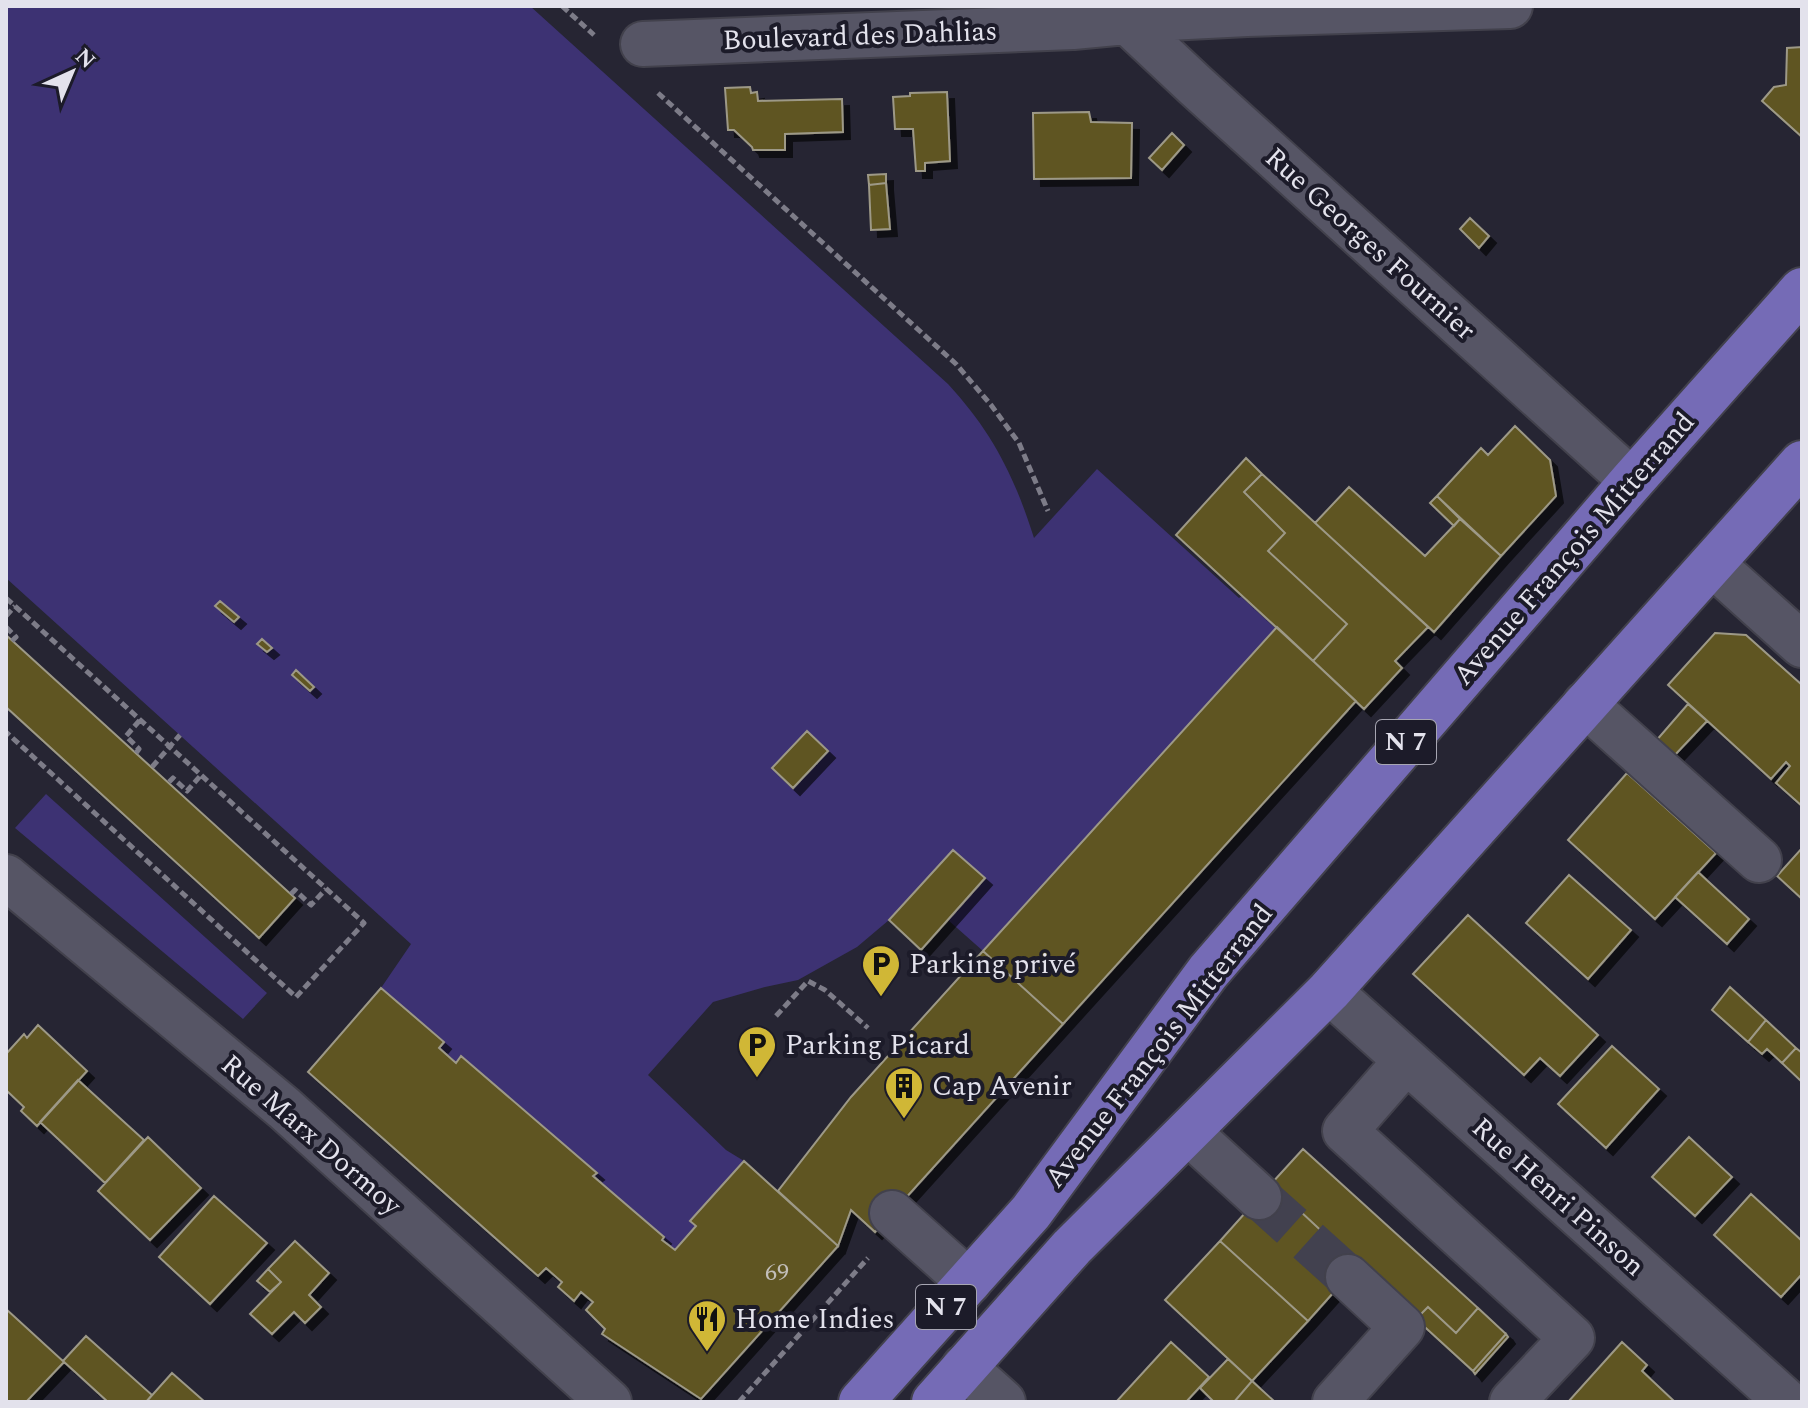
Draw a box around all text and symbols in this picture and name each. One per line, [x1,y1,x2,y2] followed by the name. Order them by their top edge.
[722,10,998,62] street label: Boulevard des Dahlias
[32,32,112,112] north arrow
[67,41,103,77] text: N
[1255,137,1485,351] street label: Rue Georges Fournier
[1443,403,1705,695] street label: Avenue François Mitterrand
[1376,720,1436,764] road number: N 7
[1034,895,1284,1197] street label: Avenue François Mitterrand
[860,943,902,998] parking icon: Parking privé
[909,943,1076,986] place label: Parking privé
[736,1024,778,1079] parking icon: Parking Picard
[785,1024,970,1067] place label: Parking Picard
[211,1044,412,1227] street label: Rue Marx Dormoy
[883,1065,925,1120] building icon: Cap Avenir
[932,1065,1072,1108] place label: Cap Avenir
[1462,1107,1654,1287] street label: Rue Henri Pinson
[765,1255,789,1291] house number: 69
[916,1285,976,1329] road number: N 7
[686,1298,728,1353] restaurant icon: Home Indies
[735,1298,895,1341] place label: Home Indies

